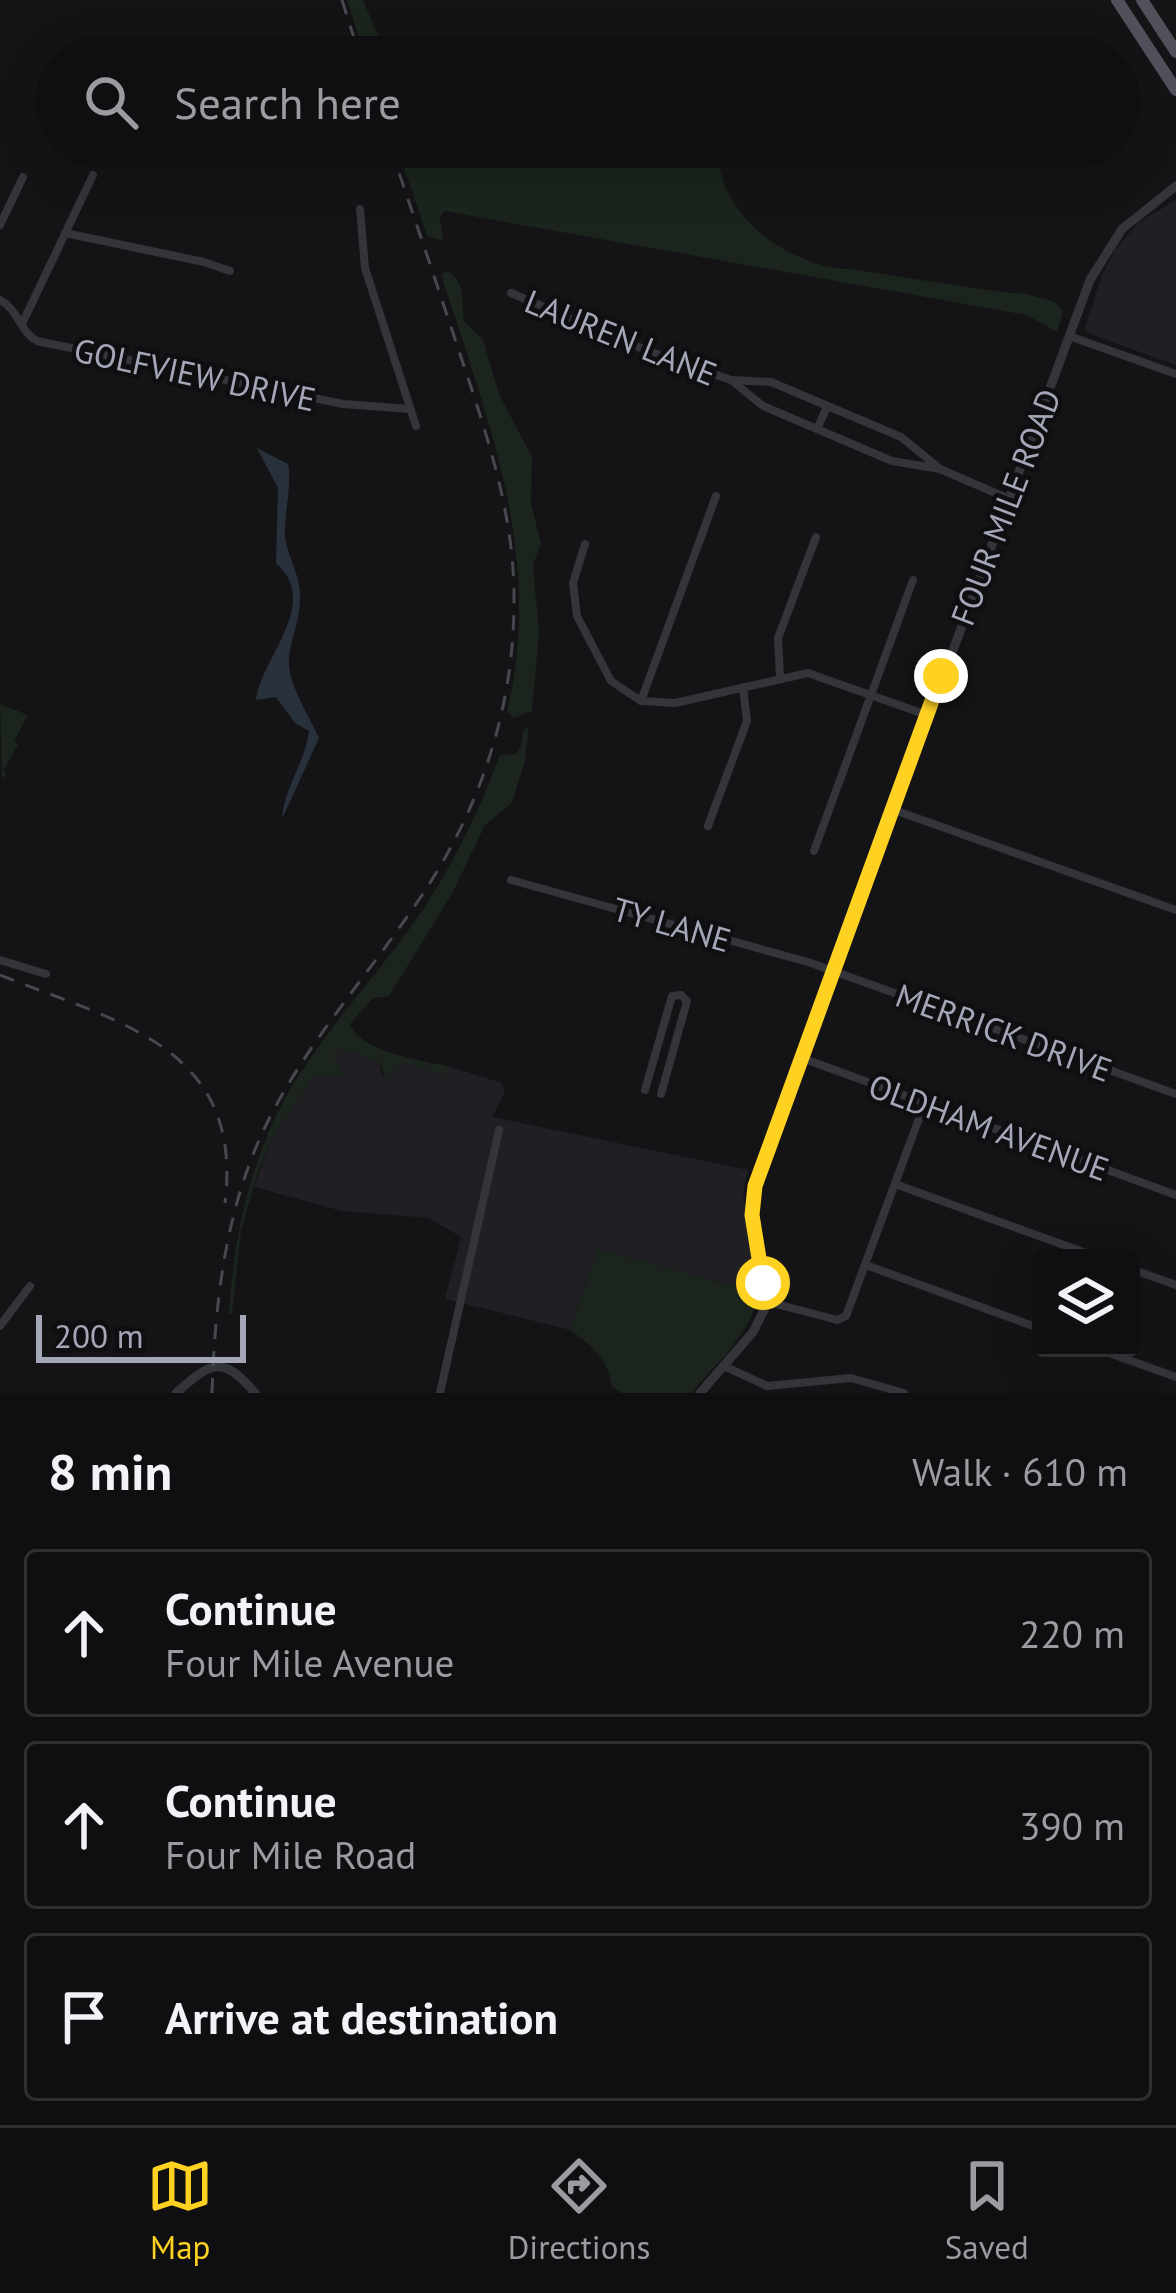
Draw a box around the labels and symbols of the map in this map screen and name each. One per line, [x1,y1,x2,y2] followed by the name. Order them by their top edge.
[519,279,723,395] street label: LAUREN LANE
[70,327,320,421] street label: GOLFVIEW DRIVE
[940,383,1070,631] street label: FOUR MILE ROAD
[914,649,968,703] route end
[608,887,736,961] street label: TY LANE
[890,973,1118,1091] street label: MERRICK DRIVE
[863,1064,1115,1190] street label: OLDHAM AVENUE
[736,1256,790,1310] route start
[36,1309,246,1362] scale bar

